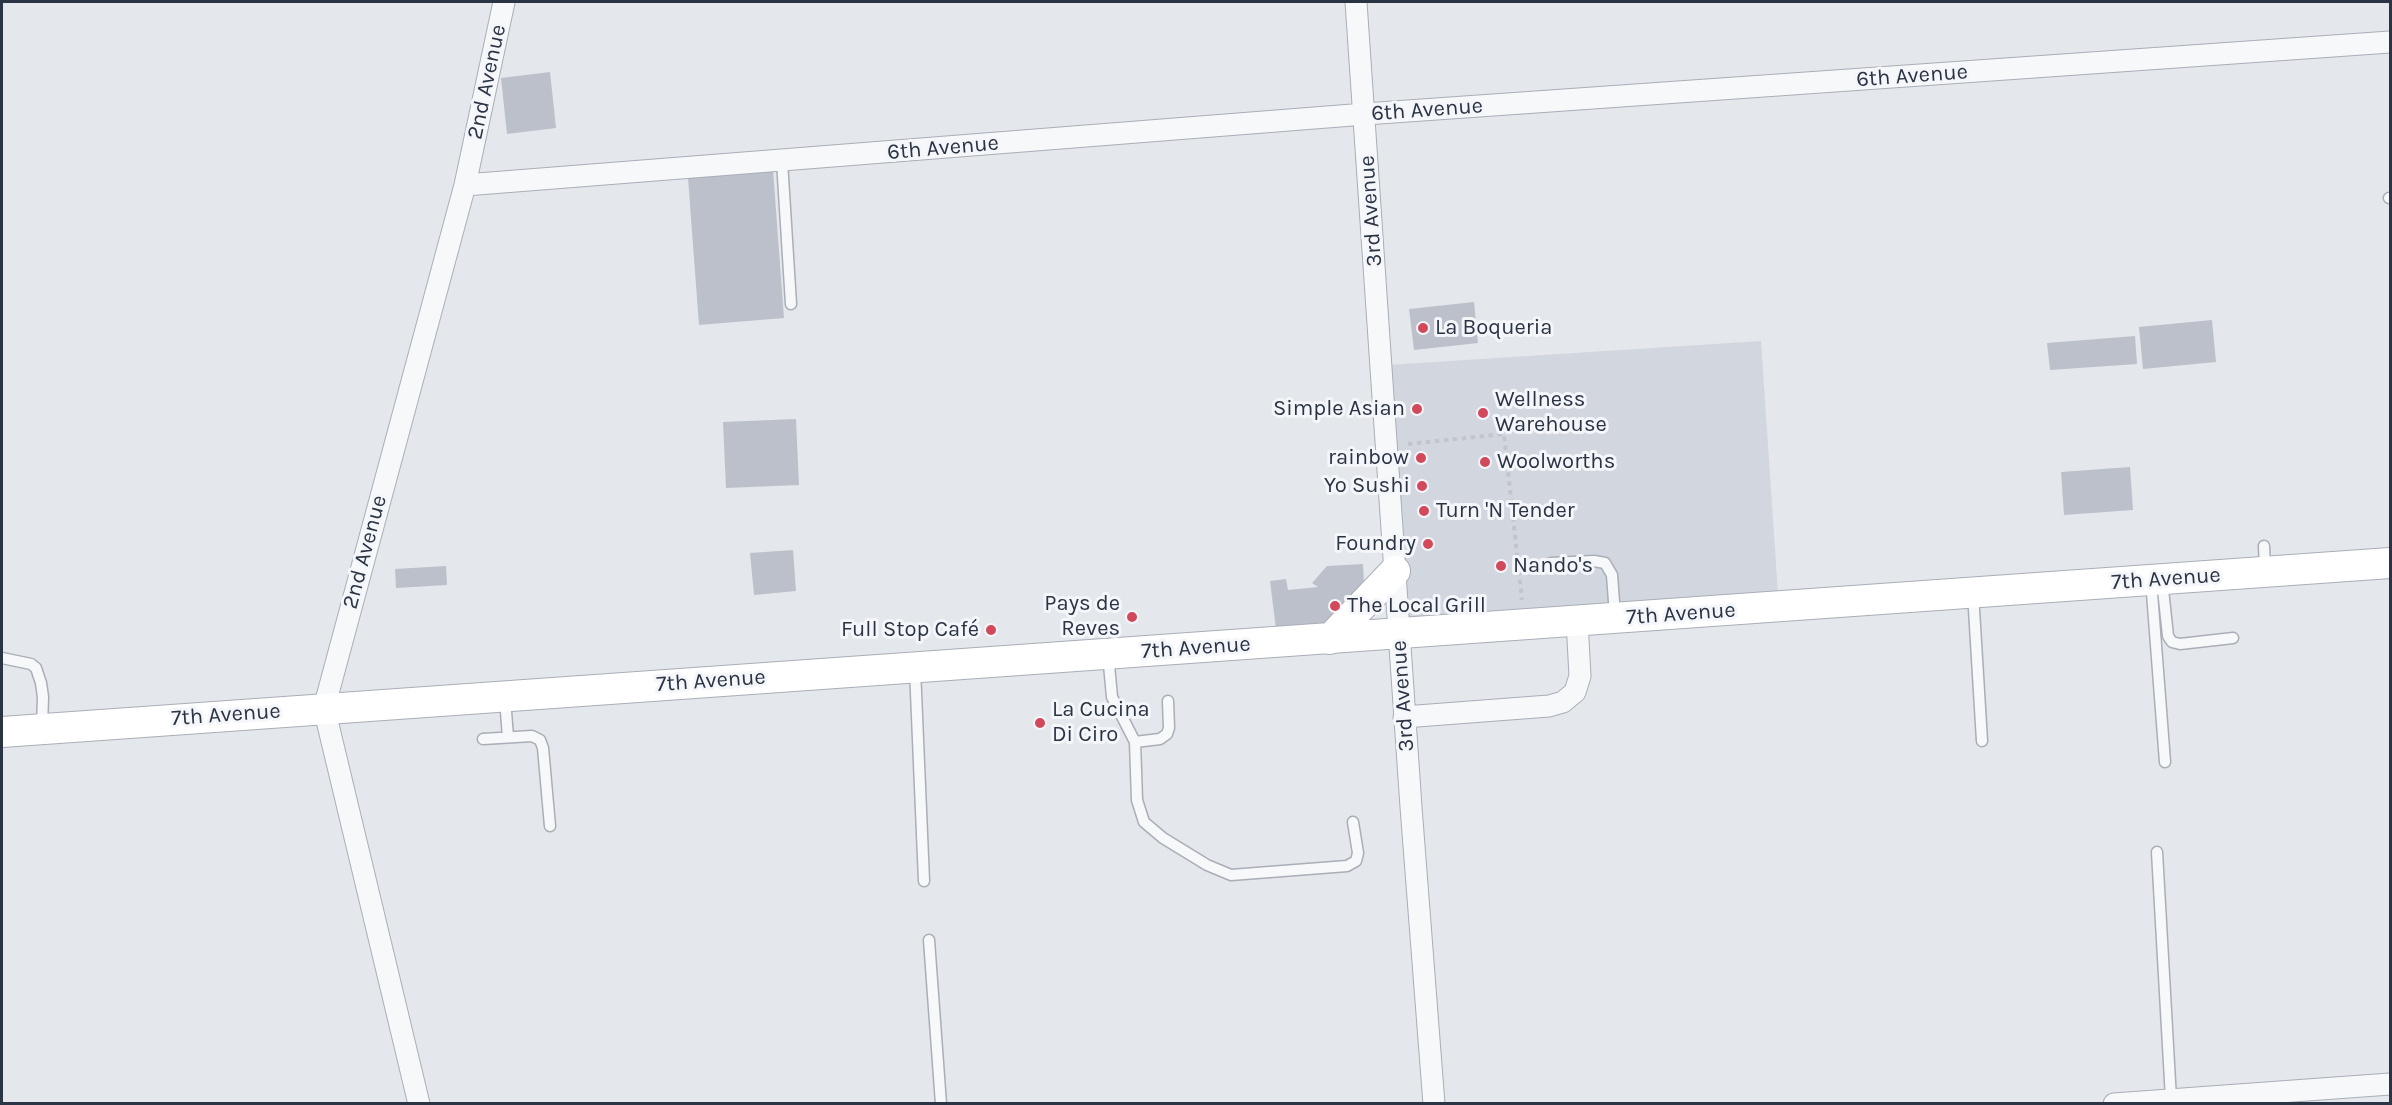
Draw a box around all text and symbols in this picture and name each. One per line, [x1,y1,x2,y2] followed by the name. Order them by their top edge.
[462,22,512,142] street label: 2nd Avenue
[1855,59,1969,93] street label: 6th Avenue
[1370,93,1484,127] street label: 6th Avenue
[886,130,1000,166] street label: 6th Avenue
[1354,154,1388,268] street label: 3rd Avenue
[1435,315,1552,341] place label: La Boqueria
[1416,321,1430,335] marker: La Boqueria
[1495,387,1607,439] place label: Wellness Warehouse
[1273,396,1405,422] place label: Simple Asian
[1410,402,1424,416] marker: Simple Asian
[1476,406,1490,420] marker: Wellness Warehouse
[1328,445,1409,471] place label: rainbow
[1497,449,1615,475] place label: Woolworths
[1414,451,1428,465] marker: rainbow
[1478,455,1492,469] marker: Woolworths
[1324,473,1410,499] place label: Yo Sushi
[1415,479,1429,493] marker: Yo Sushi
[337,492,393,612] street label: 2nd Avenue
[1436,498,1575,524] place label: Turn 'N Tender
[1417,504,1431,518] marker: Turn 'N Tender
[1335,531,1416,557] place label: Foundry
[1421,537,1435,551] marker: Foundry
[1513,553,1593,579] place label: Nando's
[1494,559,1508,573] marker: Nando's
[2110,562,2222,596] street label: 7th Avenue
[1044,591,1120,642] place label: Pays de Reves
[1347,593,1486,619] place label: The Local Grill
[1625,597,1737,631] street label: 7th Avenue
[1328,599,1342,613] marker: The Local Grill
[1125,610,1139,624] marker: Pays de Reves
[841,617,979,643] place label: Full Stop Café
[984,623,998,637] marker: Full Stop Café
[1140,631,1252,665] street label: 7th Avenue
[1386,639,1420,753] street label: 3rd Avenue
[655,664,767,698] street label: 7th Avenue
[1052,697,1150,748] place label: La Cucina Di Ciro
[170,698,282,732] street label: 7th Avenue
[1033,716,1047,730] marker: La Cucina Di Ciro

